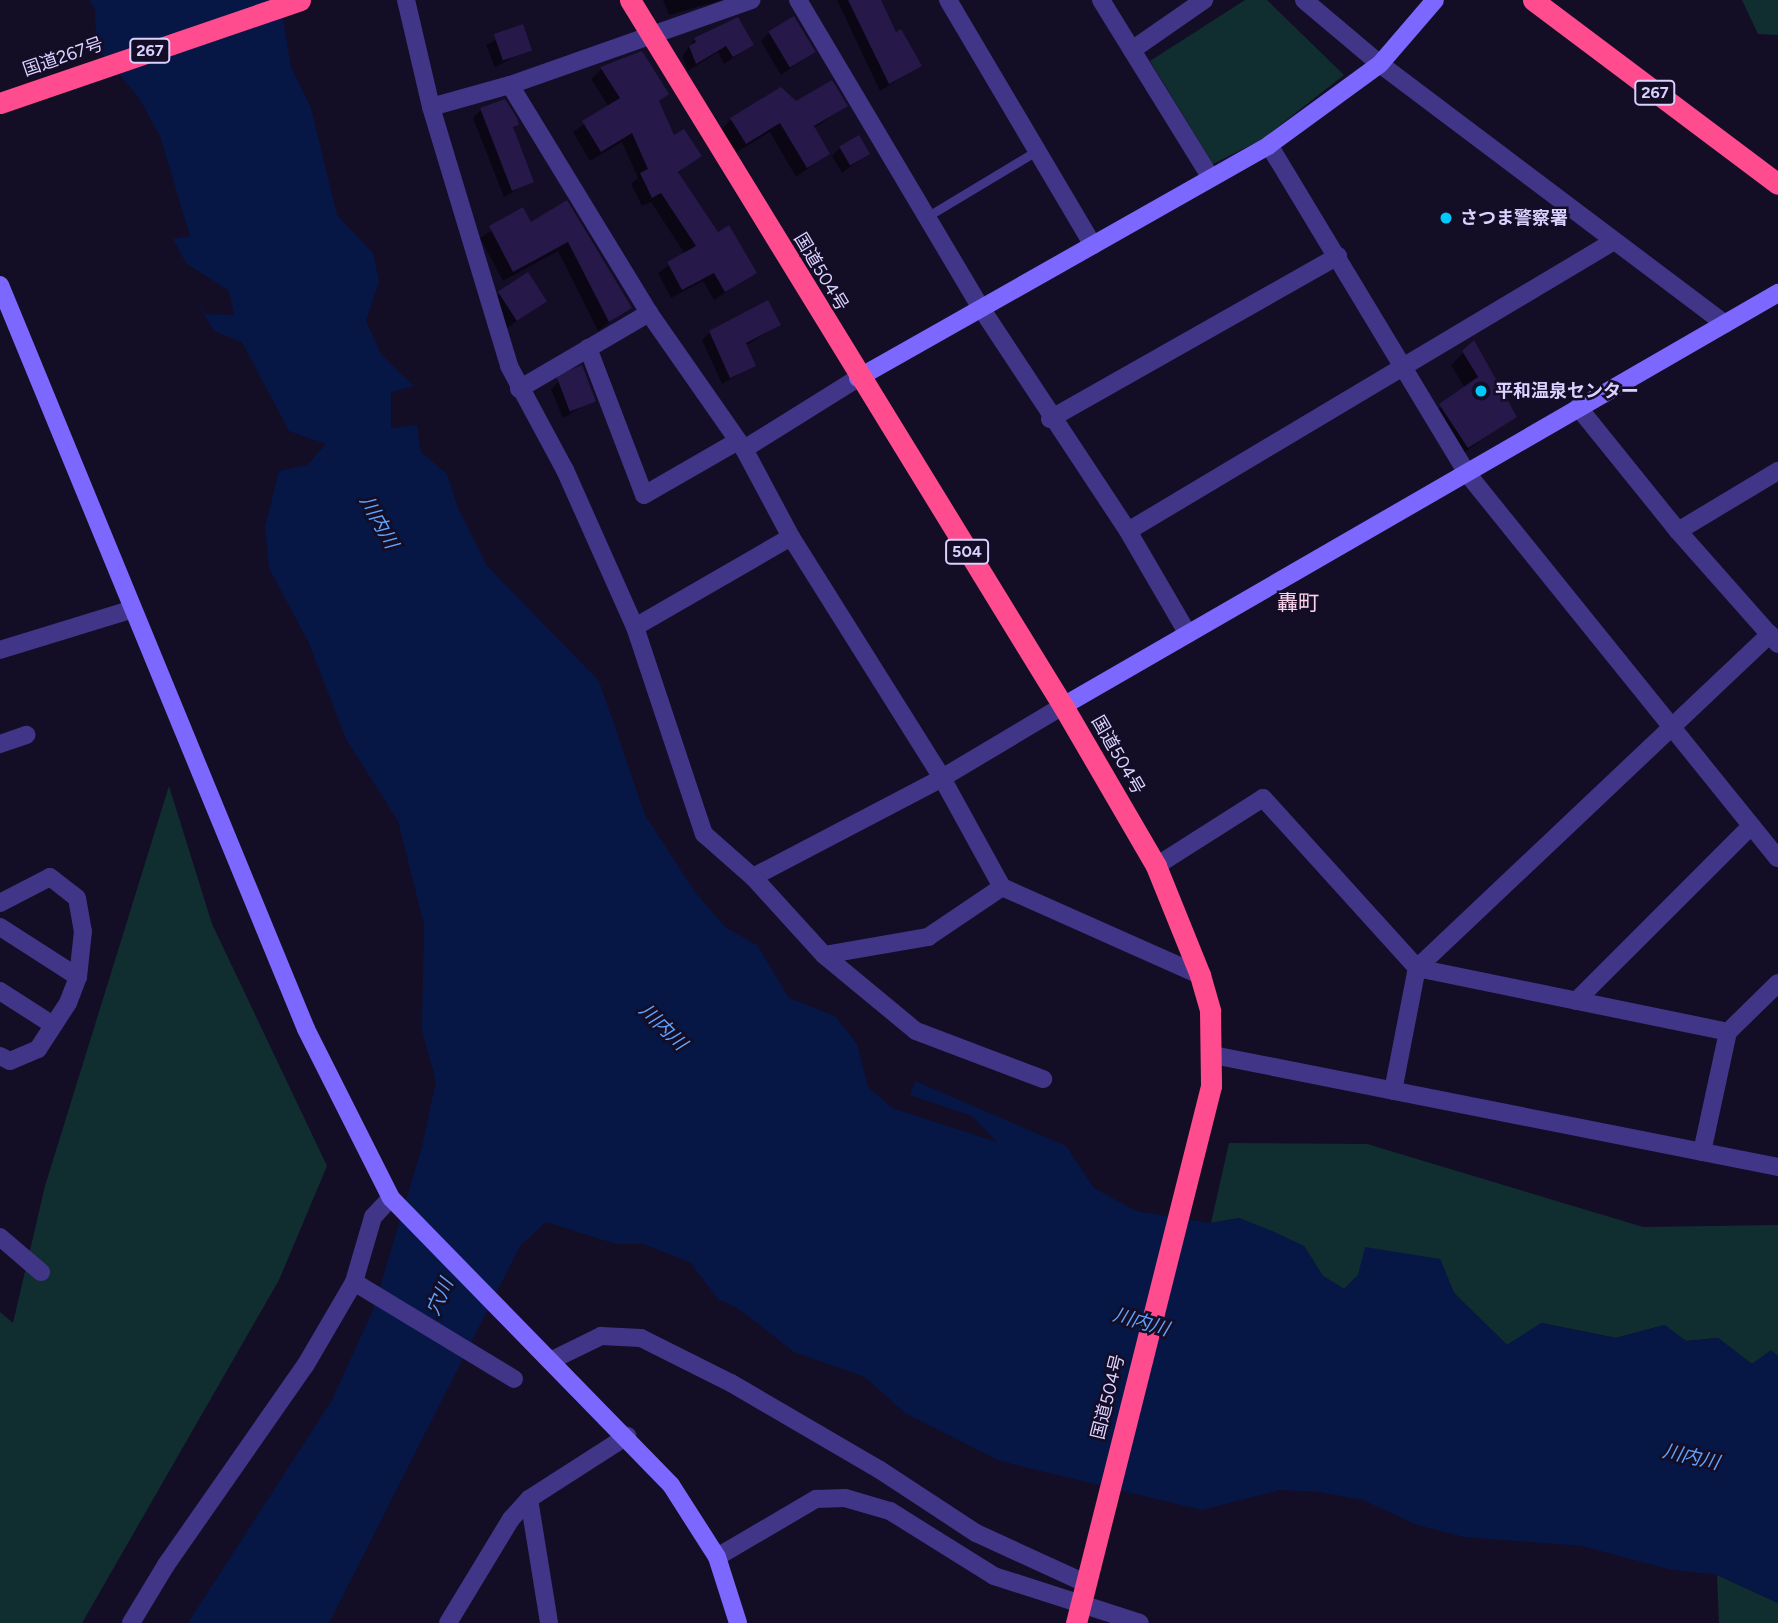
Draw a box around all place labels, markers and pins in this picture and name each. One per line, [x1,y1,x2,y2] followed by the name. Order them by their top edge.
[1460,207,1568,229] place label: さつま警察署
[1438,210,1454,226] marker: さつま警察署
[1495,380,1639,402] place label: 平和温泉センター
[1473,383,1489,399] marker: 平和温泉センター

